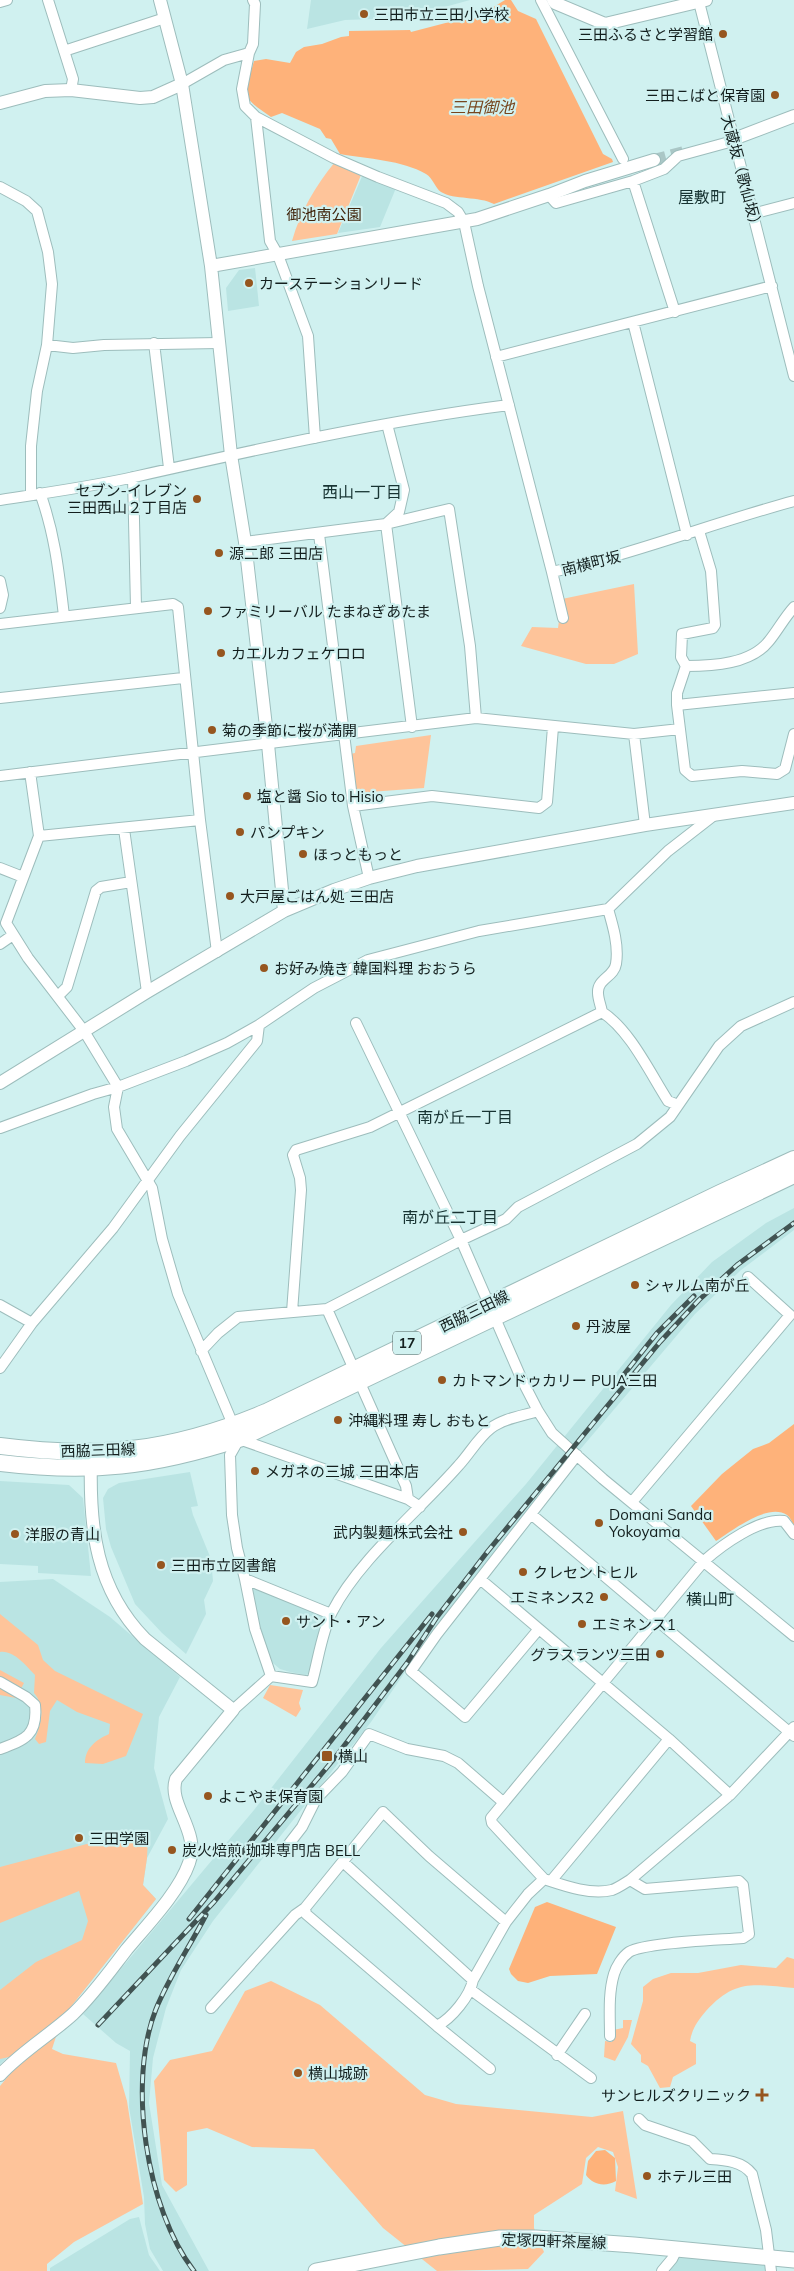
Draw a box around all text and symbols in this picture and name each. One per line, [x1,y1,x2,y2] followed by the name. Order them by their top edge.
[374,5,509,24] place label: 三田市立三田小学校
[358,8,370,20] marker: 三田市立三田小学校
[578,25,713,44] place label: 三田ふるさと学習館
[717,28,729,40] marker: 三田ふるさと学習館
[645,86,765,105] place label: 三田こばと保育園
[769,89,781,101] marker: 三田こばと保育園
[450,97,516,117] water label: 三田御池
[717,113,767,233] street label: 大蔵坂（歌仙坂）
[678,187,726,207] district label: 屋敷町
[286,205,362,224] park label: 御池南公園
[259,274,423,293] place label: カーステーションリード
[243,277,255,289] marker: カーステーションリード
[67,481,187,517] place label: セブン-イレブン 三田西山２丁目店
[322,482,402,502] district label: 西山一丁目
[191,493,203,505] marker: セブン-イレブン 三田西山２丁目店
[229,544,323,563] place label: 源二郎 三田店
[213,547,225,559] marker: 源二郎 三田店
[560,547,622,579] street label: 南横町坂
[218,602,431,621] place label: ファミリーバル たまねぎあたま
[202,605,214,617] marker: ファミリーバル たまねぎあたま
[231,644,366,663] place label: カエルカフェケロロ
[215,647,227,659] marker: カエルカフェケロロ
[222,721,357,740] place label: 菊の季節に桜が満開
[206,724,218,736] marker: 菊の季節に桜が満開
[257,787,384,806] place label: 塩と醤 Sio to Hisio
[241,790,253,802] marker: 塩と醤 Sio to Hisio
[250,823,325,842] place label: パンプキン
[234,826,246,838] marker: パンプキン
[313,845,403,864] place label: ほっともっと
[297,848,309,860] marker: ほっともっと
[240,887,394,906] place label: 大戸屋ごはん処 三田店
[224,890,236,902] marker: 大戸屋ごはん処 三田店
[274,959,477,978] place label: お好み焼き 韓国料理 おおうら
[258,962,270,974] marker: お好み焼き 韓国料理 おおうら
[417,1107,513,1127] district label: 南が丘一丁目
[402,1207,498,1227] district label: 南が丘二丁目
[645,1276,750,1295] place label: シャルム南が丘
[629,1279,641,1291] marker: シャルム南が丘
[436,1286,512,1336] street label: 西脇三田線
[586,1317,631,1336] place label: 丹波屋
[570,1320,582,1332] marker: 丹波屋
[393,1332,421,1355] road number: 17
[452,1371,657,1390] place label: カトマンドゥカリー PUJA三田
[436,1374,448,1386] marker: カトマンドゥカリー PUJA三田
[348,1411,491,1430] place label: 沖縄料理 寿し おもと
[332,1414,344,1426] marker: 沖縄料理 寿し おもと
[60,1439,136,1461] street label: 西脇三田線
[265,1462,419,1481] place label: メガネの三城 三田本店
[249,1465,261,1477] marker: メガネの三城 三田本店
[608,1505,712,1541] place label: Domani Sanda Yokoyama
[593,1517,605,1529] marker: Domani Sanda Yokoyama
[333,1523,453,1542] place label: 武内製麺株式会社
[25,1525,100,1544] place label: 洋服の青山
[457,1526,469,1538] marker: 武内製麺株式会社
[9,1528,21,1540] marker: 洋服の青山
[171,1556,276,1575] place label: 三田市立図書館
[155,1559,167,1571] marker: 三田市立図書館
[533,1563,638,1582] place label: クレセントヒル
[517,1566,529,1578] marker: クレセントヒル
[510,1588,594,1607] place label: エミネンス2
[686,1589,734,1609] district label: 横山町
[598,1591,610,1603] marker: エミネンス2
[296,1612,385,1631] place label: サント・アン
[280,1615,292,1627] marker: サント・アン
[592,1615,676,1634] place label: エミネンス1
[576,1618,588,1630] marker: エミネンス1
[530,1645,650,1664] place label: グラスランツ三田
[654,1648,666,1660] marker: グラスランツ三田
[338,1747,368,1766] place label: 横山
[320,1749,334,1763] marker: 横山
[218,1787,323,1806] place label: よこやま保育園
[202,1790,214,1802] marker: よこやま保育園
[89,1829,149,1848] place label: 三田学園
[73,1832,85,1844] marker: 三田学園
[182,1841,360,1860] place label: 炭火焙煎 珈琲専門店 BELL
[166,1844,178,1856] marker: 炭火焙煎 珈琲専門店 BELL
[308,2064,368,2083] place label: 横山城跡
[292,2067,304,2079] marker: 横山城跡
[601,2086,751,2105] place label: サンヒルズクリニック
[755,2088,769,2102] marker: サンヒルズクリニック
[657,2167,732,2186] place label: ホテル三田
[641,2170,653,2182] marker: ホテル三田
[501,2230,607,2252] street label: 定塚四軒茶屋線

